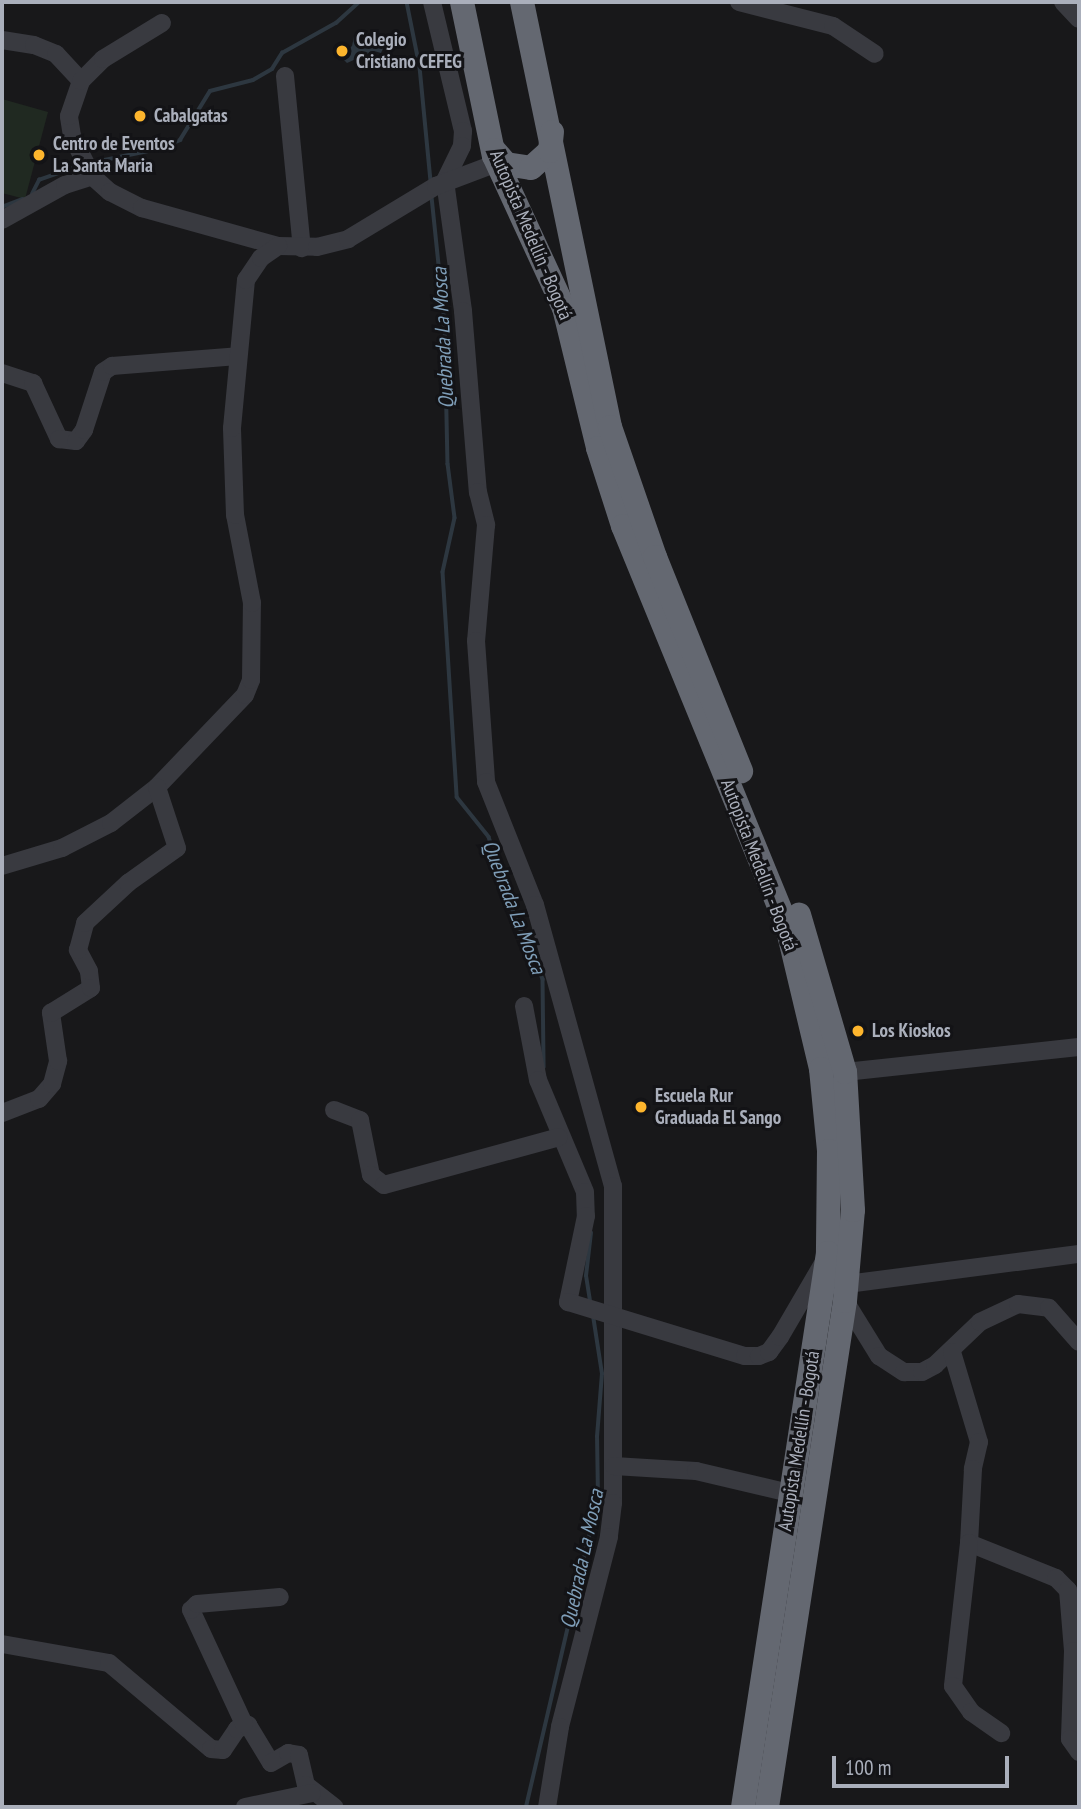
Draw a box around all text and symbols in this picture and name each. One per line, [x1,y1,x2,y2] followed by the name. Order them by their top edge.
[356,29,462,73] place label: Colegio Cristiano CEFEG
[334,43,350,59] marker: Colegio Cristiano CEFEG
[154,105,228,127] place label: Cabalgatas
[132,108,148,124] marker: Cabalgatas
[53,133,175,177] place label: Centro de Eventos La Santa Maria
[485,146,577,324] street label: Autopista Medellín - Bogotá
[31,147,47,163] marker: Centro de Eventos La Santa Maria
[427,267,459,409] water label: Quebrada La Mosca
[715,775,803,955] street label: Autopista Medellín - Bogotá
[477,837,551,977] water label: Quebrada La Mosca
[872,1020,951,1042] place label: Los Kioskos
[850,1023,866,1039] marker: Los Kioskos
[655,1085,781,1129] place label: Escuela Rur Graduada El Sango
[633,1099,649,1115] marker: Escuela Rur Graduada El Sango
[773,1349,825,1533] street label: Autopista Medellín - Bogotá
[555,1487,609,1631] water label: Quebrada La Mosca
[836,1742,1013,1786] scale bar
[845,1754,891,1781] text: 100 m

